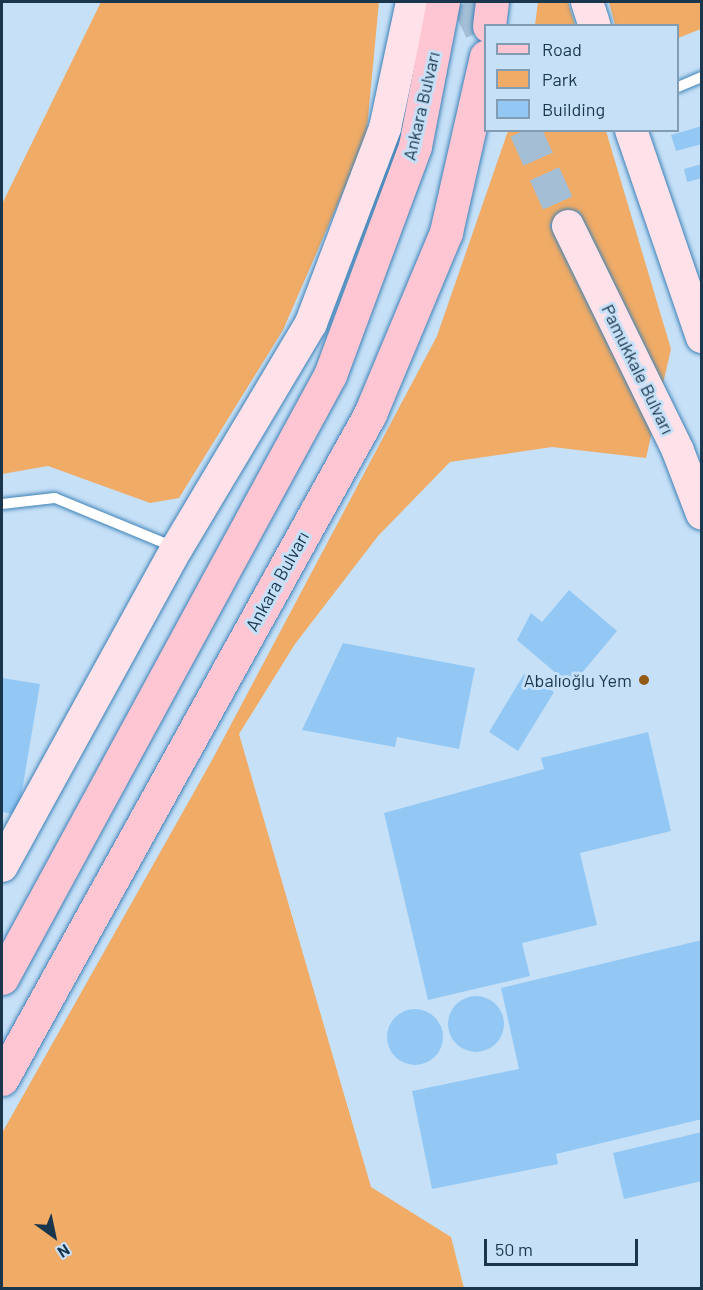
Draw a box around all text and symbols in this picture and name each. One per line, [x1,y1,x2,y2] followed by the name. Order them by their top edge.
[484,24,679,132] legend
[542,38,582,60] text: Road
[398,50,444,162] street label: Ankara Bulvarı
[542,68,577,90] text: Park
[542,98,605,120] text: Building
[597,301,679,437] street label: Pamukkale Bulvarı
[241,527,313,635] street label: Ankara Bulvarı
[524,669,632,691] place label: Abalıoğlu Yem
[637,673,651,687] marker: Abalıoğlu Yem
[24,1206,84,1266] north arrow
[487,1227,642,1265] scale bar
[495,1238,533,1260] text: 50 m
[54,1241,74,1262] text: N

